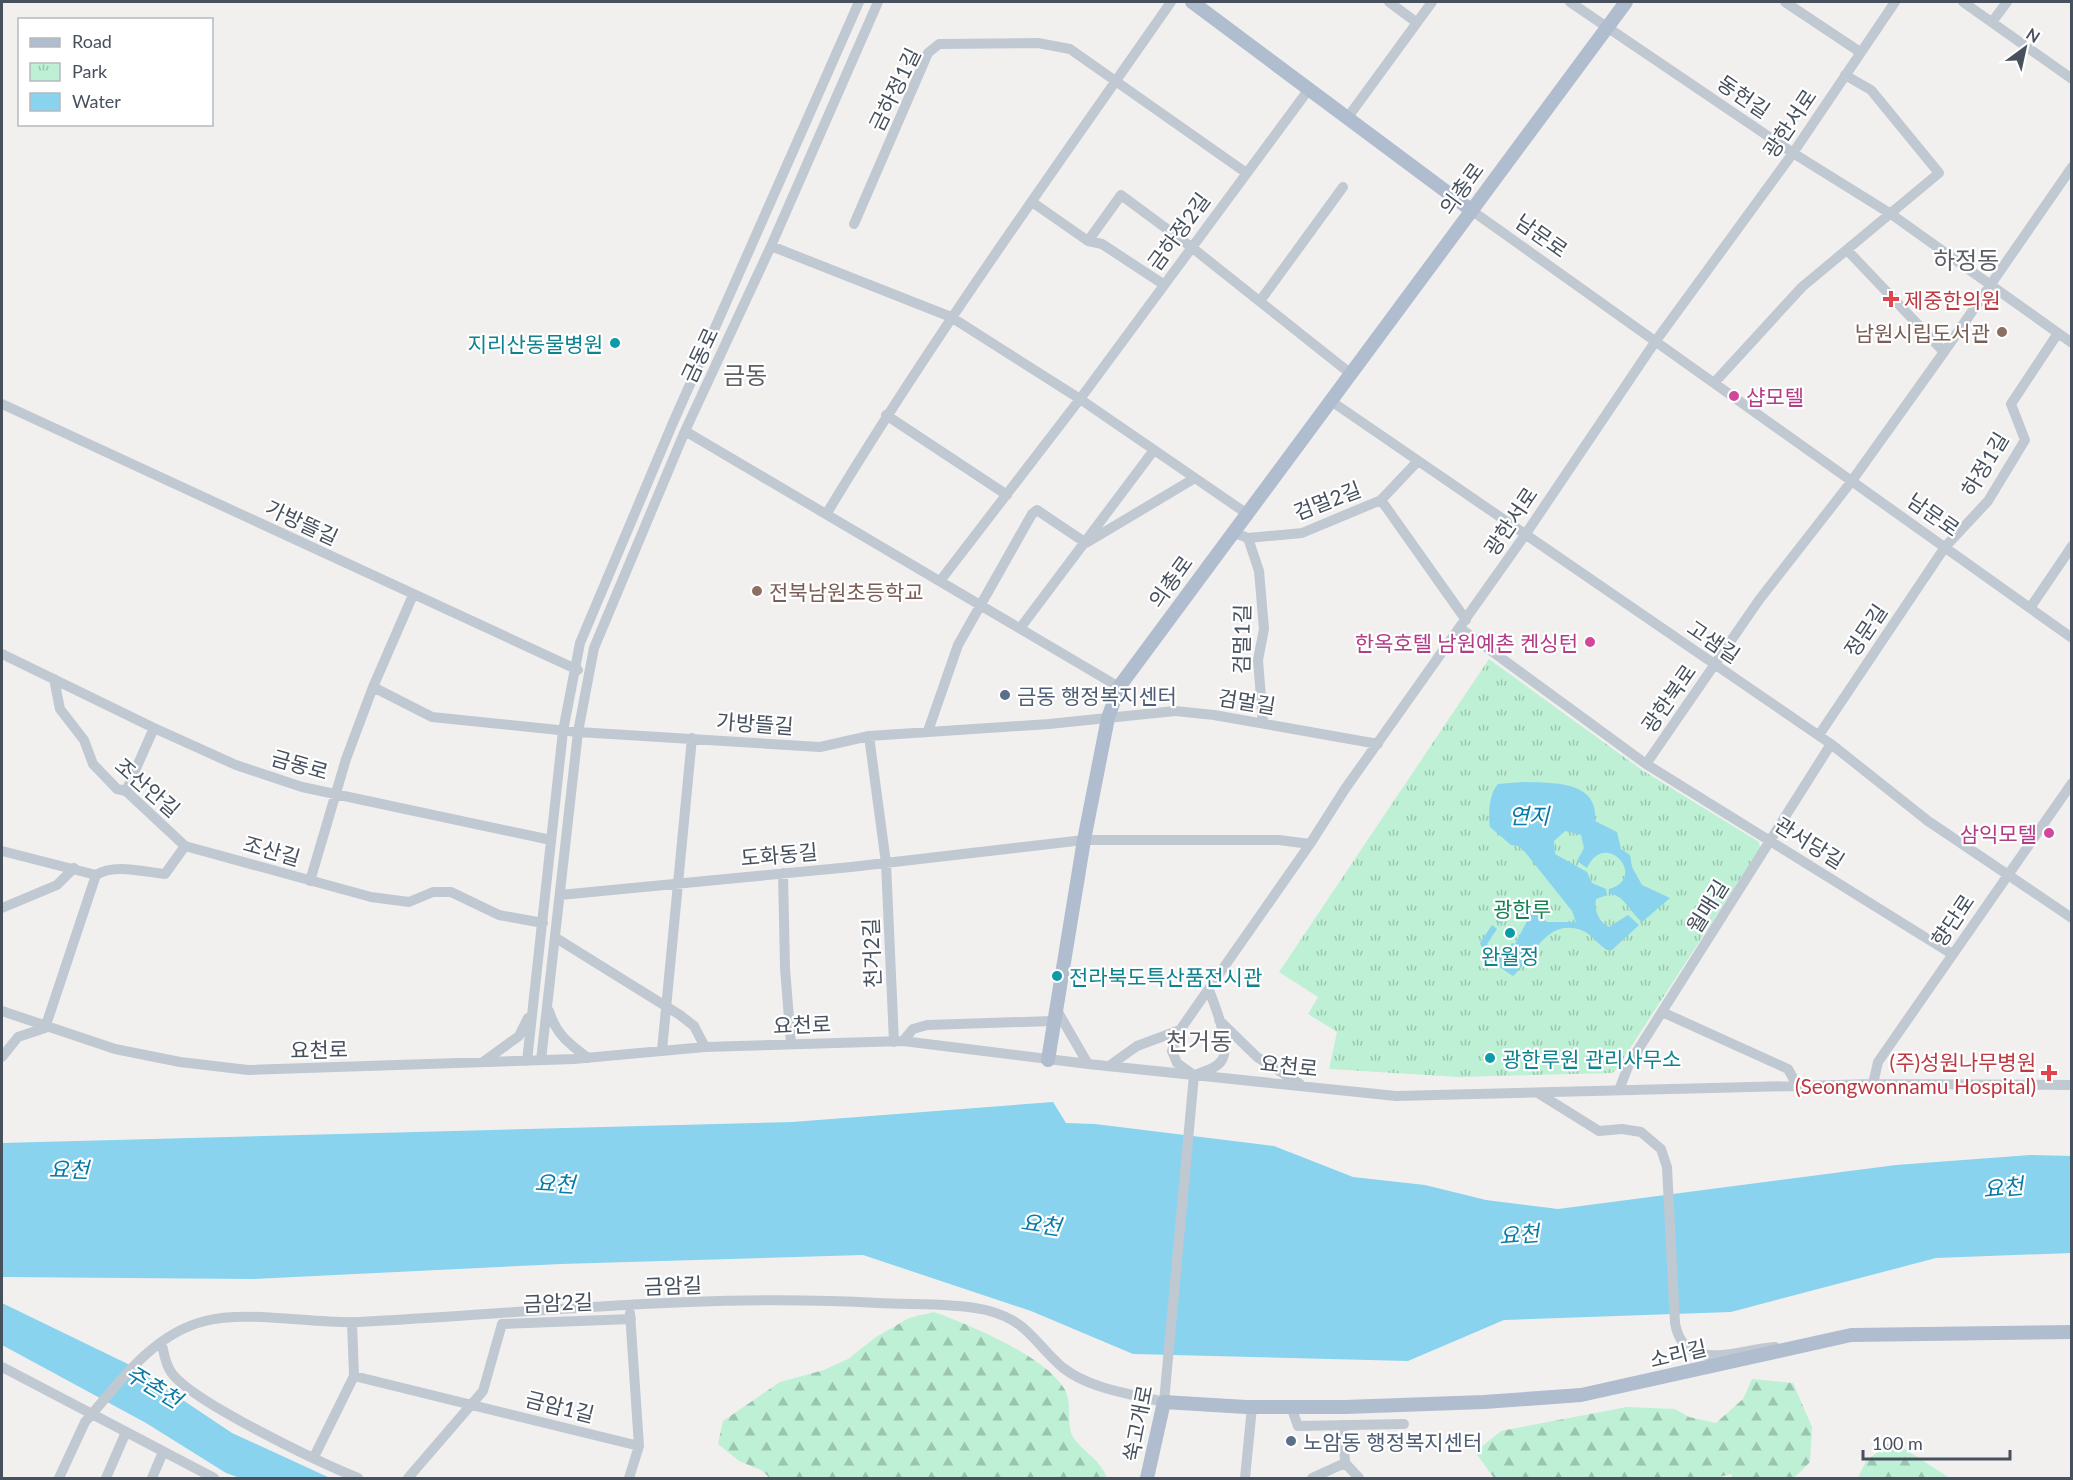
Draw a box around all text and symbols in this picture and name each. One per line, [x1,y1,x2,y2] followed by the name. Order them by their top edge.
[18,18,213,126] legend
[1995,18,2055,78] north arrow
[2023,24,2044,46] text: N
[72,30,112,52] text: Road
[863,43,925,135] street label: 금하정1길
[72,60,108,82] text: Park
[1713,69,1775,123] street label: 동헌길
[1757,84,1821,162] street label: 광한서로
[72,90,121,112] text: Water
[1434,157,1488,219] street label: 의총로
[1142,187,1214,275] street label: 금하정2길
[1511,208,1573,262] street label: 남문로
[1933,245,1999,274] district label: 하정동
[1904,287,2001,312] place label: 제중한의원
[1882,290,1900,308] marker: 제중한의원
[1855,320,1990,345] place label: 남원시립도서관
[675,323,723,387] street label: 금동로
[1995,325,2009,339] marker: 남원시립도서관
[468,331,603,356] place label: 지리산동물병원
[608,336,622,350] marker: 지리산동물병원
[723,360,767,389] district label: 금동
[1746,384,1804,409] place label: 샵모텔
[1727,389,1741,403] marker: 샵모텔
[1955,428,2013,500] street label: 하정1길
[1290,476,1364,524] street label: 검멀2길
[1478,482,1542,560] street label: 광한서로
[1903,487,1965,541] street label: 남문로
[262,494,342,550] street label: 가방뜰길
[1143,550,1197,612] street label: 의총로
[769,579,924,604] place label: 전북남원초등학교
[750,584,764,598] marker: 전북남원초등학교
[1838,599,1892,661] street label: 정문길
[1228,604,1254,674] street label: 검멀1길
[1683,614,1745,668] street label: 고샘길
[1355,630,1578,655] place label: 한옥호텔 남원예촌 켄싱턴
[1583,635,1597,649] marker: 한옥호텔 남원예촌 켄싱턴
[1636,659,1700,737] street label: 광한북로
[1017,683,1177,708] place label: 금동 행정복지센터
[1216,684,1278,718] street label: 검멀길
[998,688,1012,702] marker: 금동 행정복지센터
[716,708,794,738] street label: 가방뜰길
[269,744,331,784] street label: 금동로
[111,752,185,822] street label: 조산안길
[1509,802,1551,829] water label: 연지
[1771,811,1849,873] street label: 관서당길
[1960,821,2037,846] place label: 삼익모텔
[2042,826,2056,840] marker: 삼익모텔
[241,830,303,870] street label: 조산길
[739,838,819,870] street label: 도화동길
[1681,875,1733,937] street label: 월매길
[1925,889,1979,951] street label: 향단로
[1493,896,1551,921] park label: 광한루
[857,918,885,988] street label: 천거2길
[1503,926,1517,940] marker: 완월정
[1481,943,1539,968] place label: 완월정
[1069,964,1262,989] place label: 전라북도특산품전시관
[1050,969,1064,983] marker: 전라북도특산품전시관
[773,1010,831,1038] street label: 요천로
[1166,1026,1232,1055] district label: 천거동
[290,1036,348,1062] street label: 요천로
[1502,1046,1681,1071] place label: 광한루원 관리사무소
[1795,1049,2036,1098] place label: (주)성원나무병원 (Seongwonnamu Hospital)
[1259,1050,1319,1080] street label: 요천로
[1483,1051,1497,1065] marker: 광한루원 관리사무소
[2040,1064,2058,1082] marker: (주)성원나무병원 (Seongwonnamu Hospital)
[49,1155,92,1183] water label: 요천
[534,1168,579,1198] water label: 요천
[1981,1171,2027,1203] water label: 요천
[1019,1208,1066,1241] water label: 요천
[1498,1219,1543,1249] water label: 요천
[644,1271,702,1299] street label: 금암길
[523,1288,593,1316] street label: 금암2길
[1647,1334,1709,1372] street label: 소리길
[121,1359,189,1415] water label: 주촌천
[1117,1383,1157,1463] street label: 쑥고개로
[523,1385,597,1427] street label: 금암1길
[1863,1423,2010,1461] scale bar
[1303,1429,1482,1454] place label: 노암동 행정복지센터
[1872,1432,1923,1454] text: 100 m
[1284,1434,1298,1448] marker: 노암동 행정복지센터

